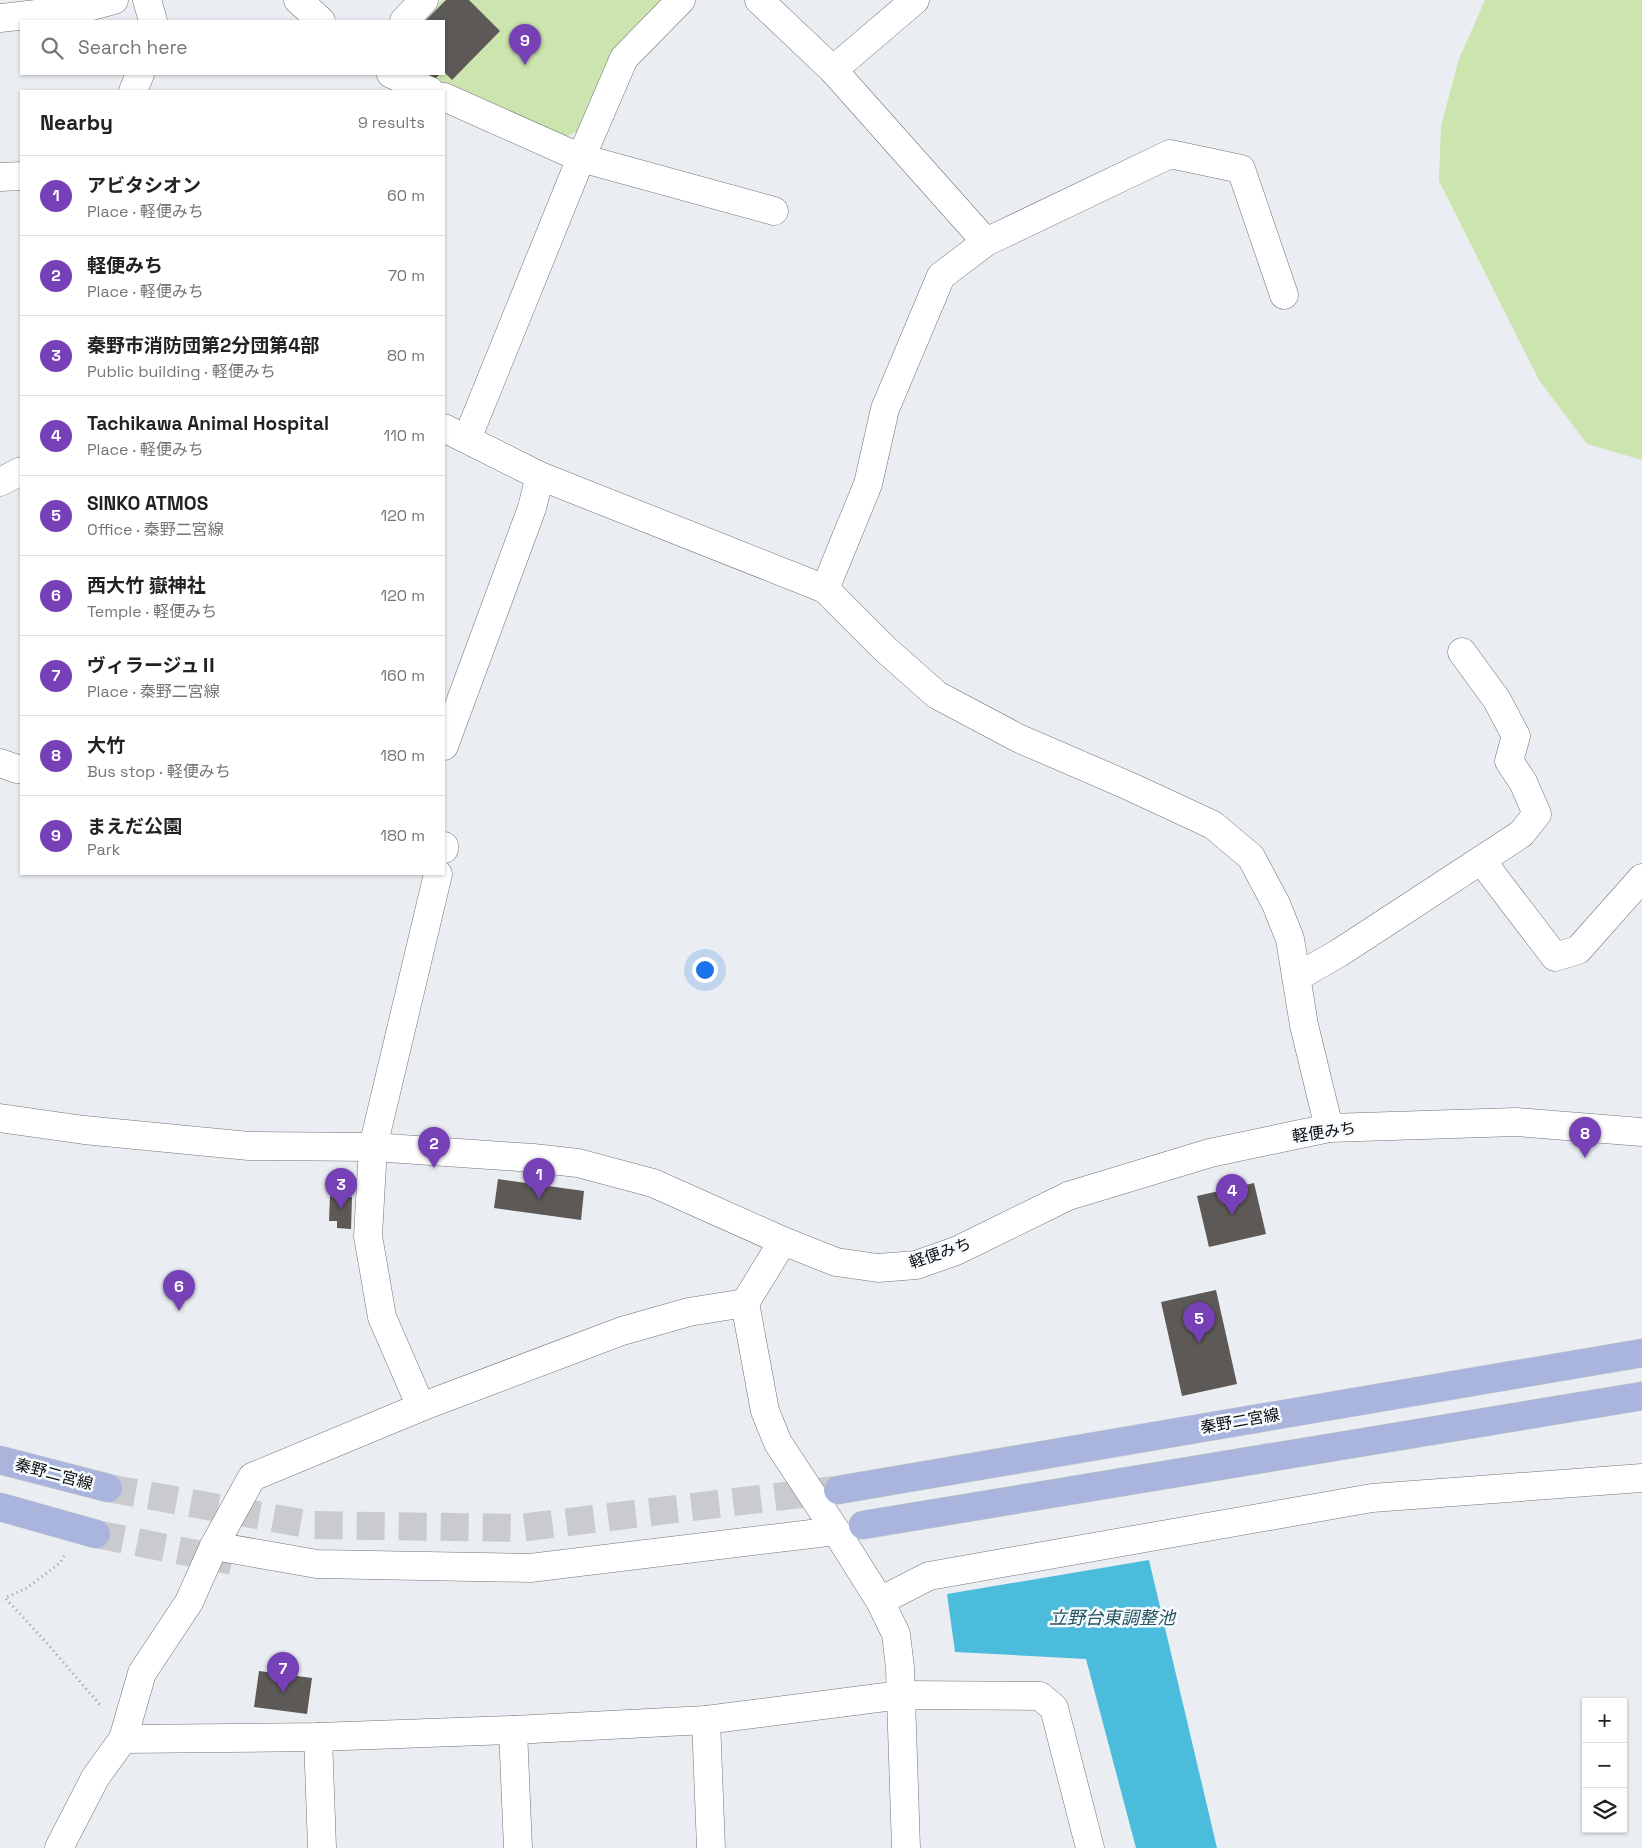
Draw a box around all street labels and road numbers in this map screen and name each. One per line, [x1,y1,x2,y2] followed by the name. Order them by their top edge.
[1291,1117,1357,1147] street label: 軽便みち
[906,1233,974,1273] street label: 軽便みち
[1199,1404,1281,1438] street label: 秦野二宮線
[13,1454,95,1494] street label: 秦野二宮線

